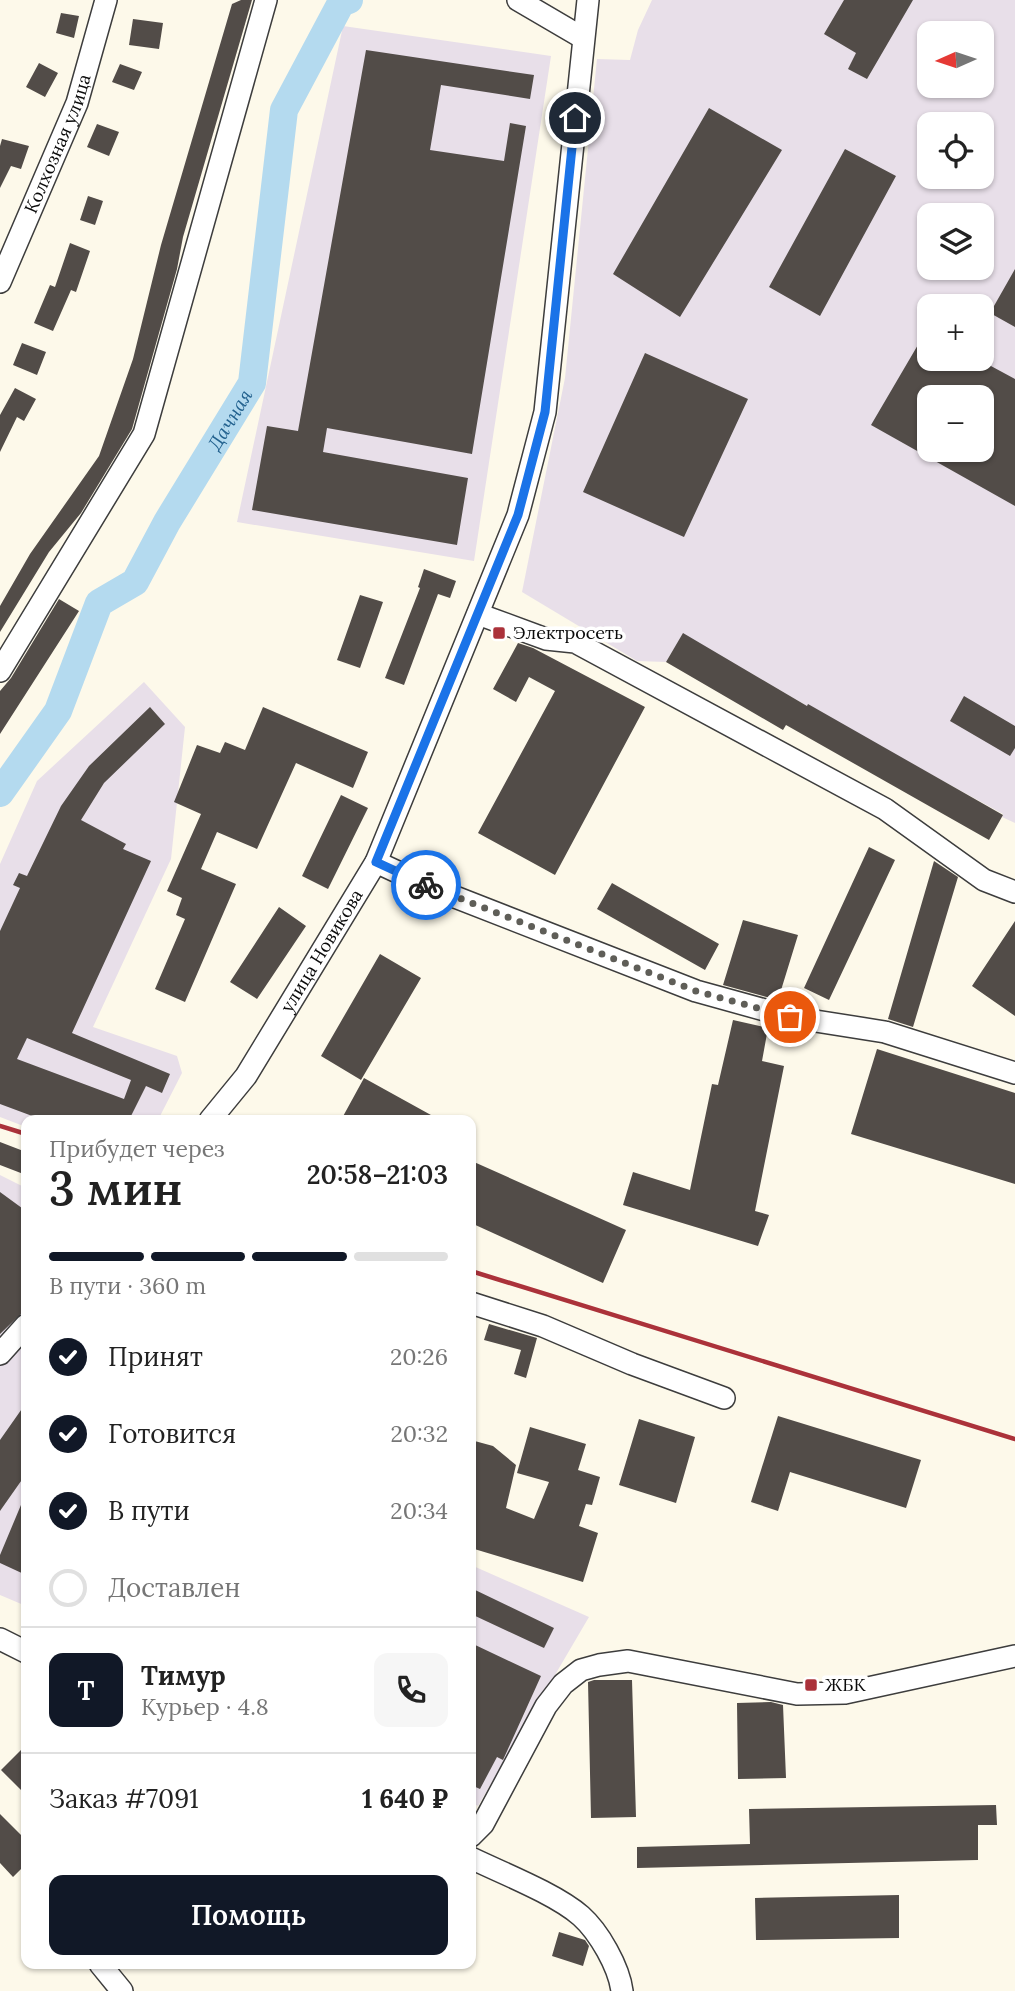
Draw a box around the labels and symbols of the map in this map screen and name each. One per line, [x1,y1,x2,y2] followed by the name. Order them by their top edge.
[917,21,994,98] north arrow
[19,72,96,217] street label: Колхозная улица
[545,88,605,148] pin
[202,384,258,455] water label: Дачная
[513,621,623,644] place label: Электросеть
[491,625,507,641] marker: Электросеть
[391,850,461,920] courier
[275,885,368,1017] street label: улица Новикова
[760,987,820,1047] pin
[825,1673,867,1696] place label: ЖБК
[803,1677,819,1693] marker: ЖБК

